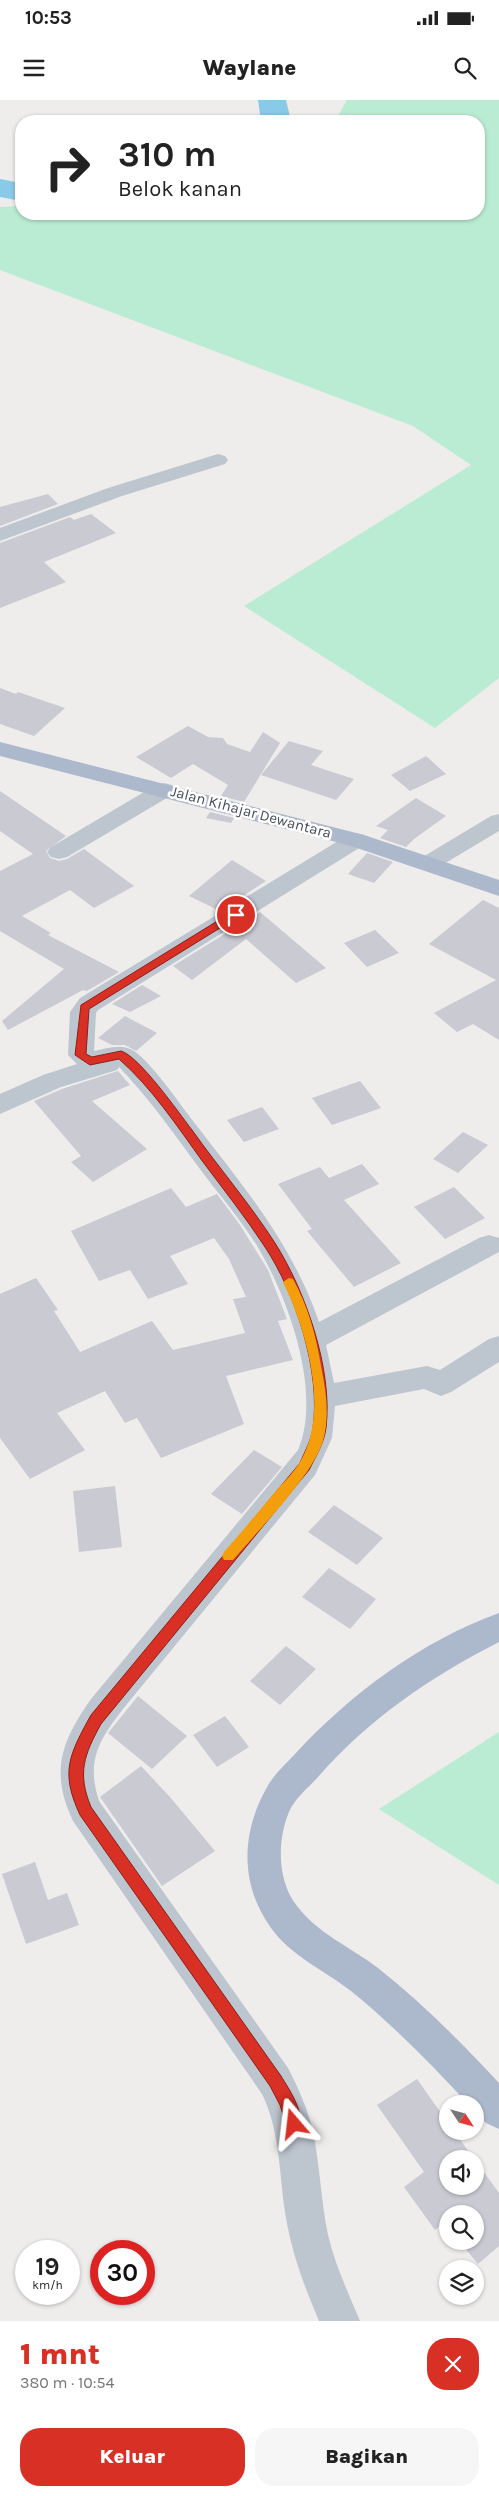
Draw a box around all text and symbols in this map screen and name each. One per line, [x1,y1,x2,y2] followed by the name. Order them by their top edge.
[25,7,72,29] text: 10:53
[20,54,48,82] icon: menu
[451,54,479,82] icon: search
[203,55,296,81] text: Waylane
[118,134,216,175] text: 310 m
[35,135,100,200] icon: right
[118,176,242,202] text: Belok kanan
[169,782,333,842] street label: Jalan Kihajar Dewantara
[215,894,257,936] pin
[222,901,250,929] icon: arrive
[439,2095,484,2140] north arrow
[439,2095,484,2305] map controls
[267,2097,319,2149] position arrow
[439,2150,484,2195] button: sound
[439,2205,484,2250] button: search
[90,2240,155,2305] speed limit sign: 30
[35,2252,60,2281] text: 19
[439,2260,484,2305] button: layers
[32,2278,63,2292] text: km/h
[20,2336,100,2372] text: 1 mnt
[427,2338,479,2390] button: close
[20,2373,114,2392] text: 380 m · 10:54
[20,2428,245,2486] button: Keluar
[255,2428,479,2486] button: Bagikan

